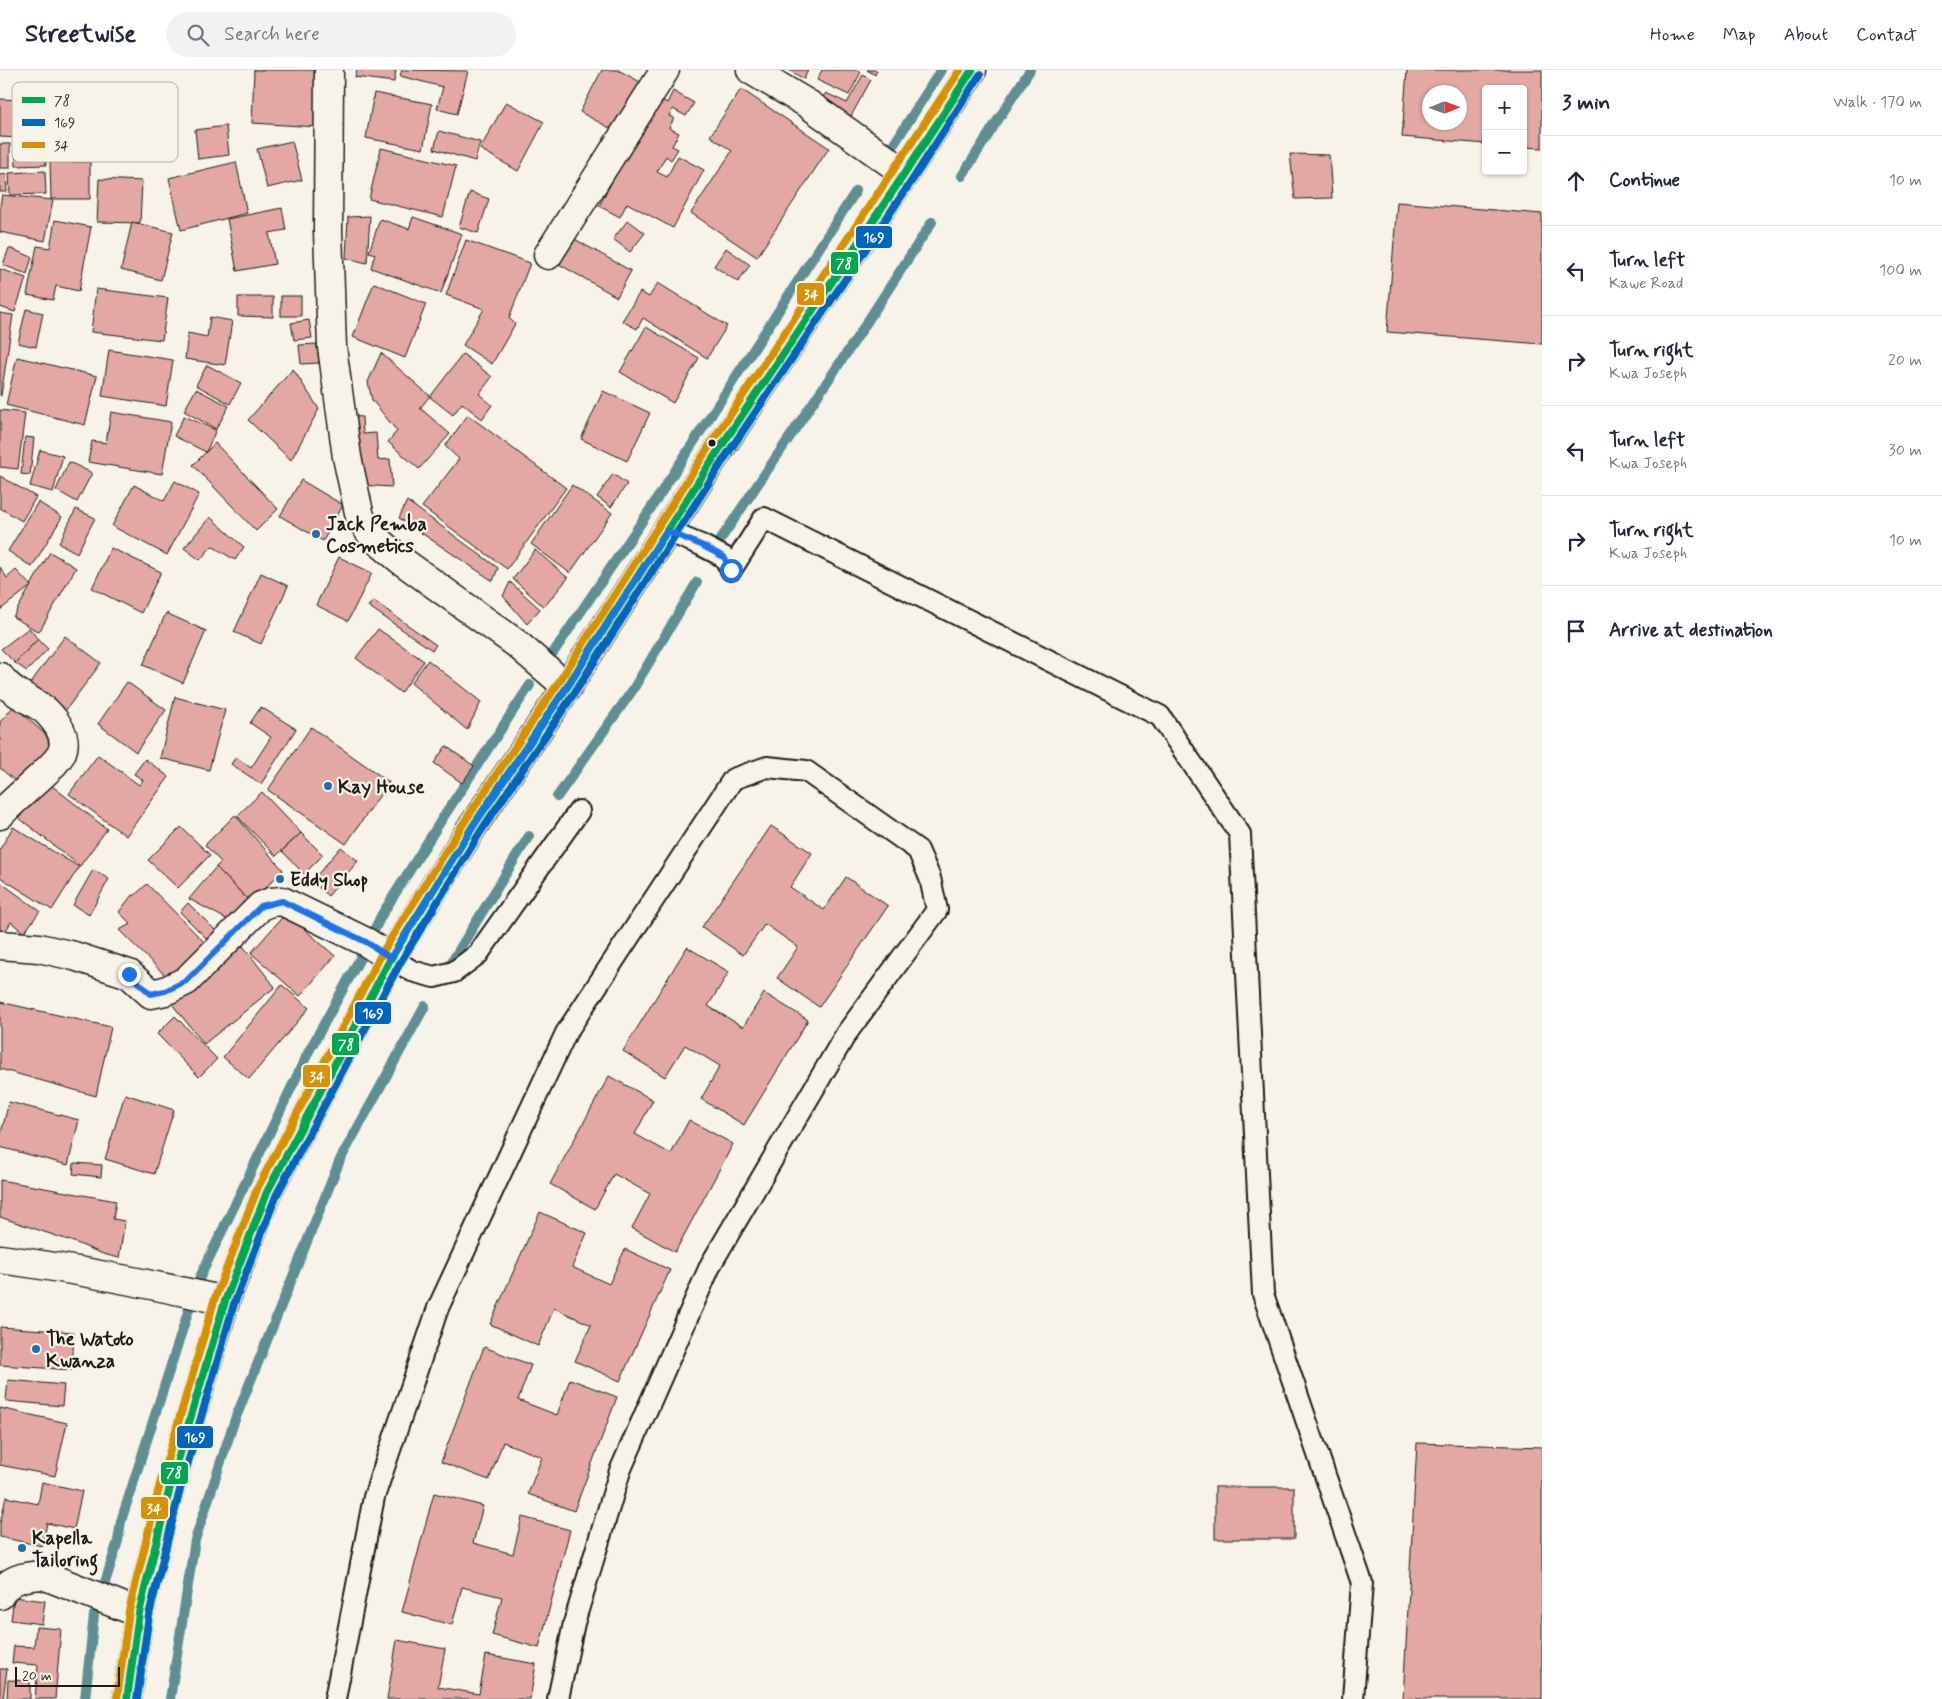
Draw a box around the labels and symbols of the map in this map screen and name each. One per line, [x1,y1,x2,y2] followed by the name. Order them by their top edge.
[12,82,178,162] legend
[1422,85,1467,130] north arrow
[54,92,70,110] text: 78
[54,114,75,132] text: 169
[54,137,69,155] text: 34
[855,225,893,249] line badge: 169
[863,229,885,247] text: 169
[830,251,859,275] line badge: 78
[836,255,852,273] text: 78
[796,282,825,306] line badge: 34
[804,286,819,304] text: 34
[707,438,717,448] unlabelled marker
[326,512,427,559] place label: Jack Pemba Cosmetics
[310,528,322,540] marker: Jack Pemba Cosmetics
[720,559,743,582] route start
[338,775,425,800] place label: Kay House
[322,780,334,792] marker: Kay House
[290,868,368,893] place label: Eddy Shop
[274,873,286,885] marker: Eddy Shop
[118,963,141,986] route end
[354,1001,392,1025] line badge: 169
[362,1005,384,1023] text: 169
[331,1032,360,1056] line badge: 78
[338,1036,354,1054] text: 78
[302,1064,331,1088] line badge: 34
[310,1068,325,1086] text: 34
[46,1327,134,1374] place label: The Watoto Kwanza
[30,1343,42,1355] marker: The Watoto Kwanza
[176,1425,214,1449] line badge: 169
[184,1429,206,1447] text: 169
[160,1461,189,1485] line badge: 78
[166,1464,182,1482] text: 78
[140,1496,169,1520] line badge: 34
[147,1500,162,1518] text: 34
[32,1526,98,1576] place label: Kapella Tailoring
[16,1542,28,1554] marker: Kapella Tailoring
[15,1664,120,1687] scale bar

